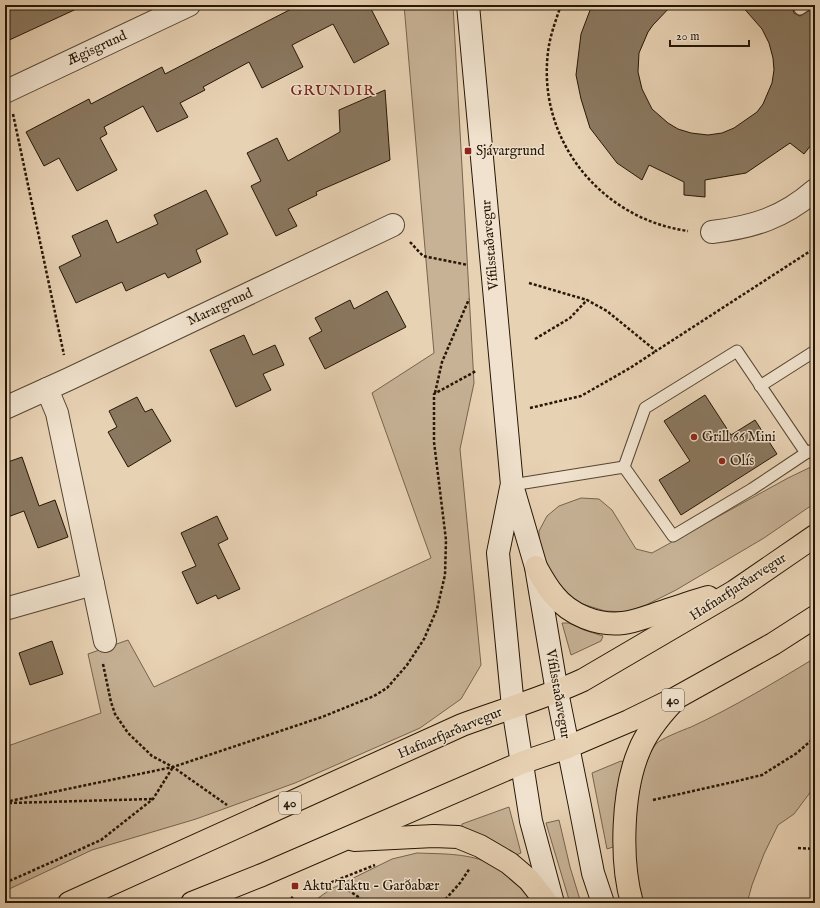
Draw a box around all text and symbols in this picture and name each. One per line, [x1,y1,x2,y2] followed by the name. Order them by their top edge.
[670,22,749,48] scale bar
[64,26,130,70] street label: Ægisgrund
[676,29,699,44] text: 20 m
[290,81,376,100] district label: GRUNDIR
[476,142,545,160] place label: Sjávargrund
[463,146,473,156] marker: Sjávargrund
[477,199,503,292] street label: Vífilsstaðavegur
[184,284,256,330] street label: Marargrund
[702,428,776,446] place label: Grill 66 Mini
[689,432,699,442] marker: Grill 66 Mini
[730,452,754,470] place label: Olís
[717,456,727,466] marker: Olís
[686,549,790,625] street label: Hafnarfjarðarvegur
[541,647,575,740] street label: Vífilsstaðavegur
[662,689,684,711] road number: 40
[395,703,505,763] street label: Hafnarfjarðarvegur
[279,792,301,814] road number: 40
[302,877,439,895] place label: Aktu Taktu - Garðabær
[290,881,300,891] marker: Aktu Taktu - Garðabær

